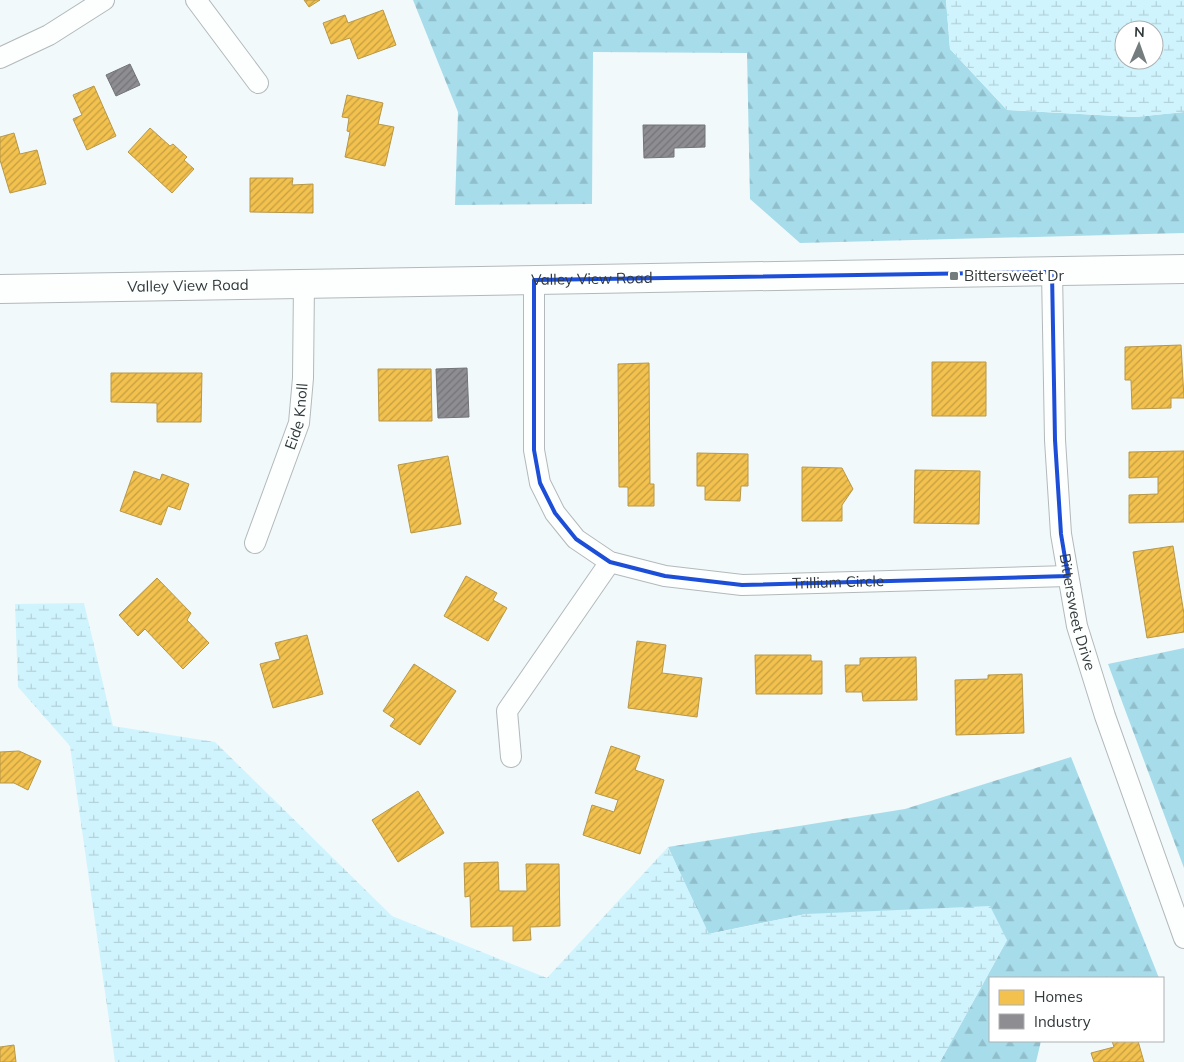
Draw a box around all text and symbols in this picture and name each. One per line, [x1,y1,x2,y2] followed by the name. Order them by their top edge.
[1114,20,1164,70] north arrow
[1134,23,1145,41] text: N
[964,266,1064,285] place label: Bittersweet Dr
[531,268,653,289] street label: Valley View Road
[948,270,960,282] marker: Bittersweet Dr
[127,275,249,296] street label: Valley View Road
[280,382,312,452] street label: Eide Knoll
[1056,552,1100,673] street label: Bittersweet Drive
[792,571,884,593] street label: Trillium Circle
[989,977,1164,1042] legend
[1034,987,1083,1006] text: Homes
[1034,1012,1091,1031] text: Industry

